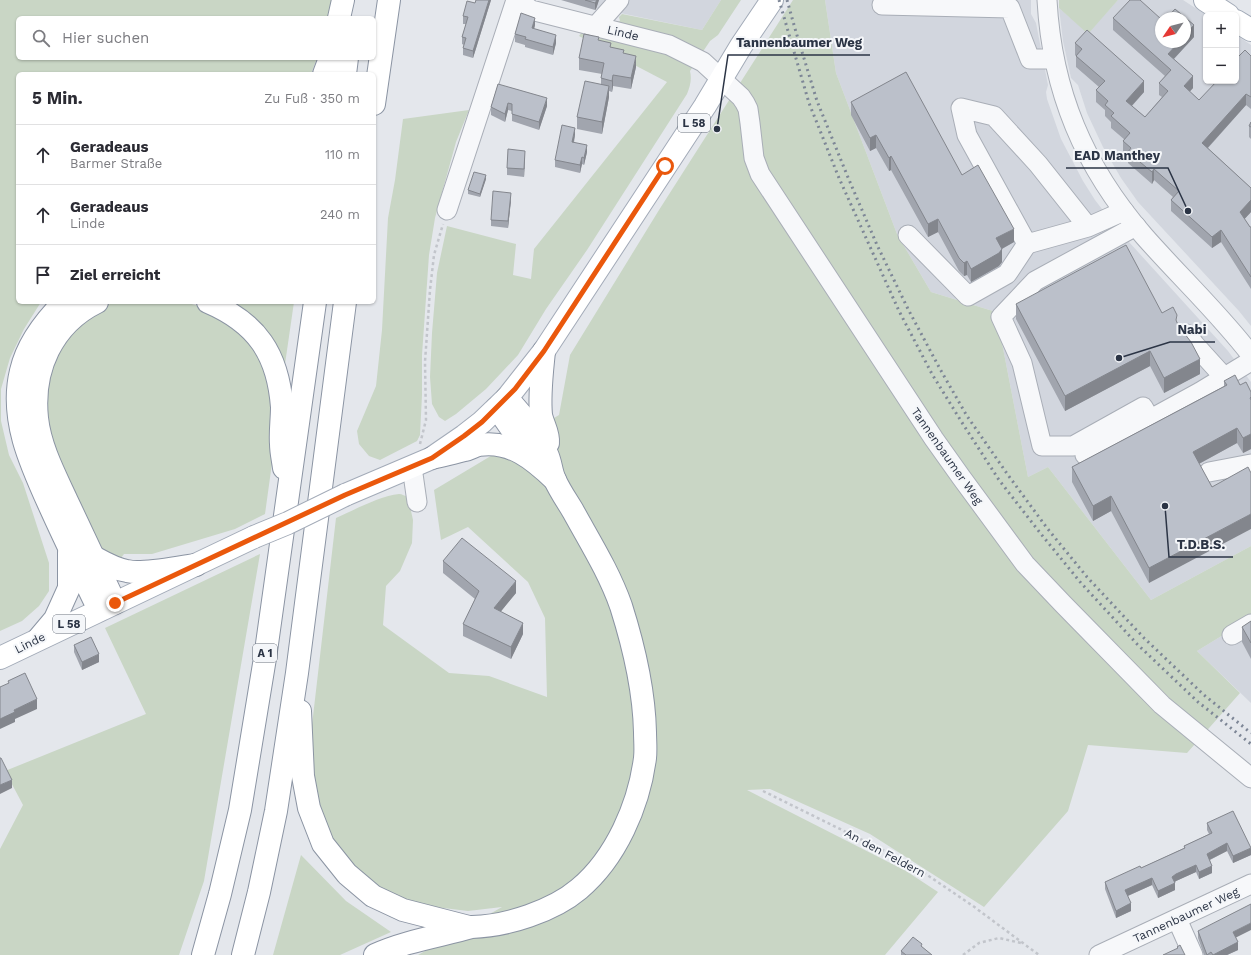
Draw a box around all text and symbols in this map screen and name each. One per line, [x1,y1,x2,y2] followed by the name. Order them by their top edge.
[1155,12,1191,48] north arrow
[1203,12,1239,84] map controls
[1203,12,1239,48] button: +
[16,16,376,60] search box
[606,23,640,43] street label: Linde
[30,27,52,49] icon: search
[62,29,149,47] text: Hier suchen
[728,30,870,55] callout: Tannenbaumer Weg
[736,35,863,50] text: Tannenbaumer Weg
[1203,48,1239,84] button: −
[32,88,83,108] text: 5 Min.
[264,91,360,106] text: Zu Fuß · 350 m
[678,114,710,132] road number: L 58
[70,138,149,156] text: Geradeaus
[1066,143,1168,168] callout: EAD Manthey
[32,144,54,166] icon: ahead
[325,147,360,162] text: 110 m
[1074,148,1161,163] text: EAD Manthey
[70,156,162,171] text: Barmer Straße
[656,157,674,175] route start
[70,198,149,216] text: Geradeaus
[32,204,54,226] icon: ahead
[320,207,360,222] text: 240 m
[70,216,105,231] text: Linde
[32,264,54,286] icon: arrive
[70,266,160,284] text: Ziel erreicht
[1170,317,1215,342] callout: Nabi
[1177,322,1207,337] text: Nabi
[908,405,986,508] street label: Tannenbaumer Weg
[1169,532,1233,557] callout: T.D.B.S.
[1177,537,1225,552] text: T.D.B.S.
[106,594,124,612] route end
[53,615,85,633] road number: L 58
[12,630,48,656] street label: Linde
[253,644,277,662] road number: A 1
[842,826,928,880] street label: An den Feldern
[1131,884,1242,946] street label: Tannenbaumer Weg

